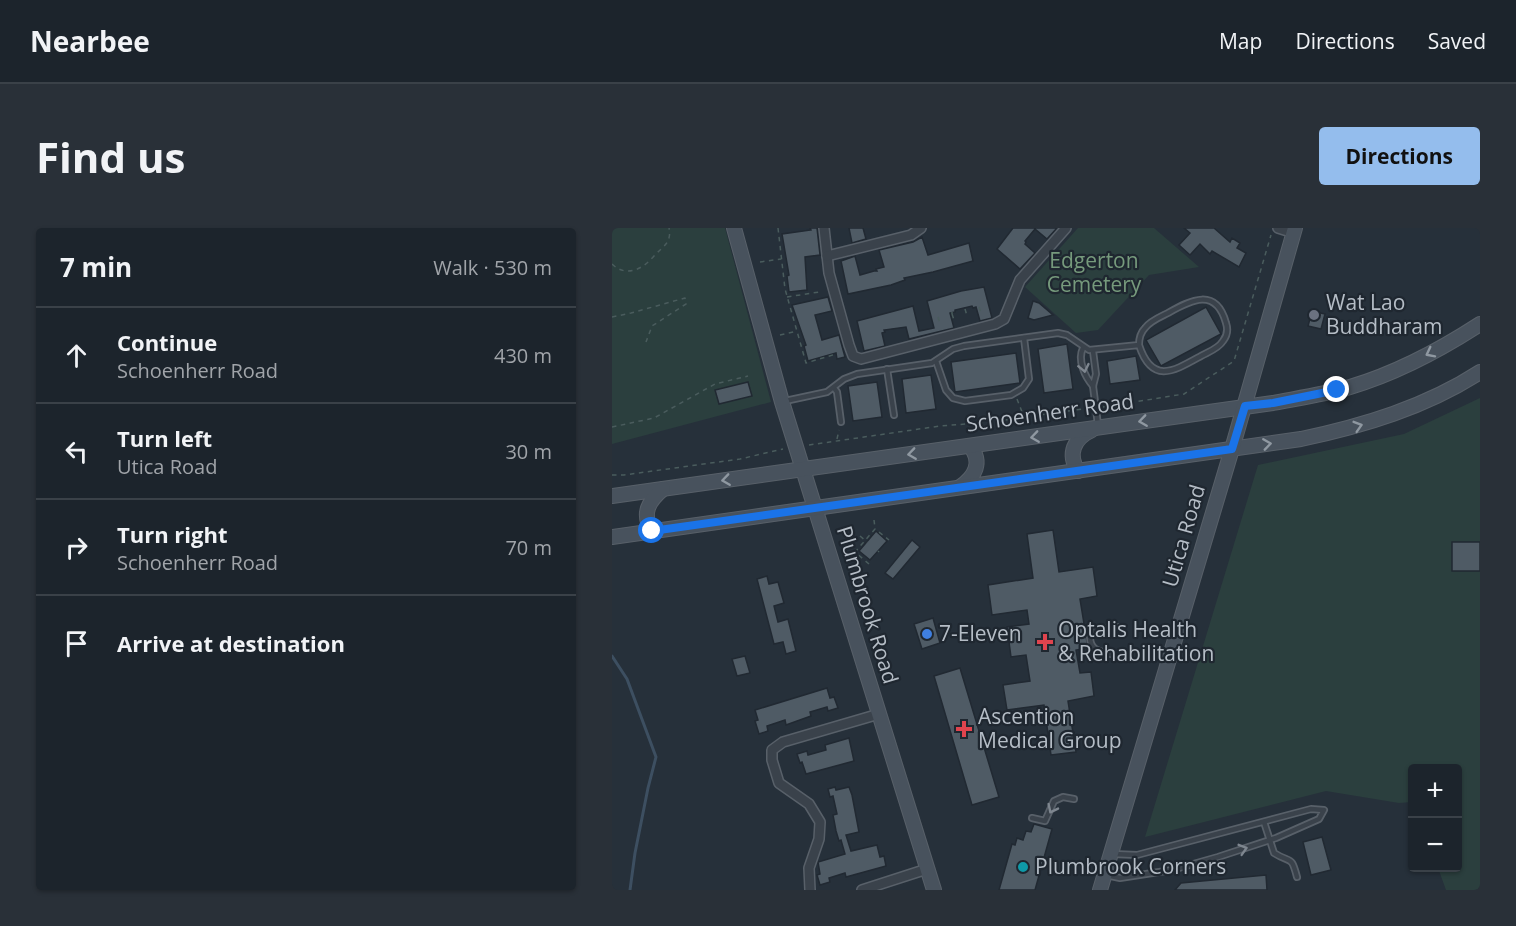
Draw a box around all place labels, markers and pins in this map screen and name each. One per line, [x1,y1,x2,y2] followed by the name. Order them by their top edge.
[1326,288,1442,340] place label: Wat Lao Buddharam
[1307,308,1321,322] marker: Wat Lao Buddharam
[1058,615,1214,667] place label: Optalis Health & Rehabilitation
[939,619,1022,647] place label: 7-Eleven
[920,627,934,641] marker: 7-Eleven
[1036,633,1054,651] marker: Optalis Health & Rehabilitation
[978,702,1122,754] place label: Ascention Medical Group
[955,720,973,738] marker: Ascention Medical Group
[1035,852,1226,880] place label: Plumbrook Corners
[1016,860,1030,874] marker: Plumbrook Corners

